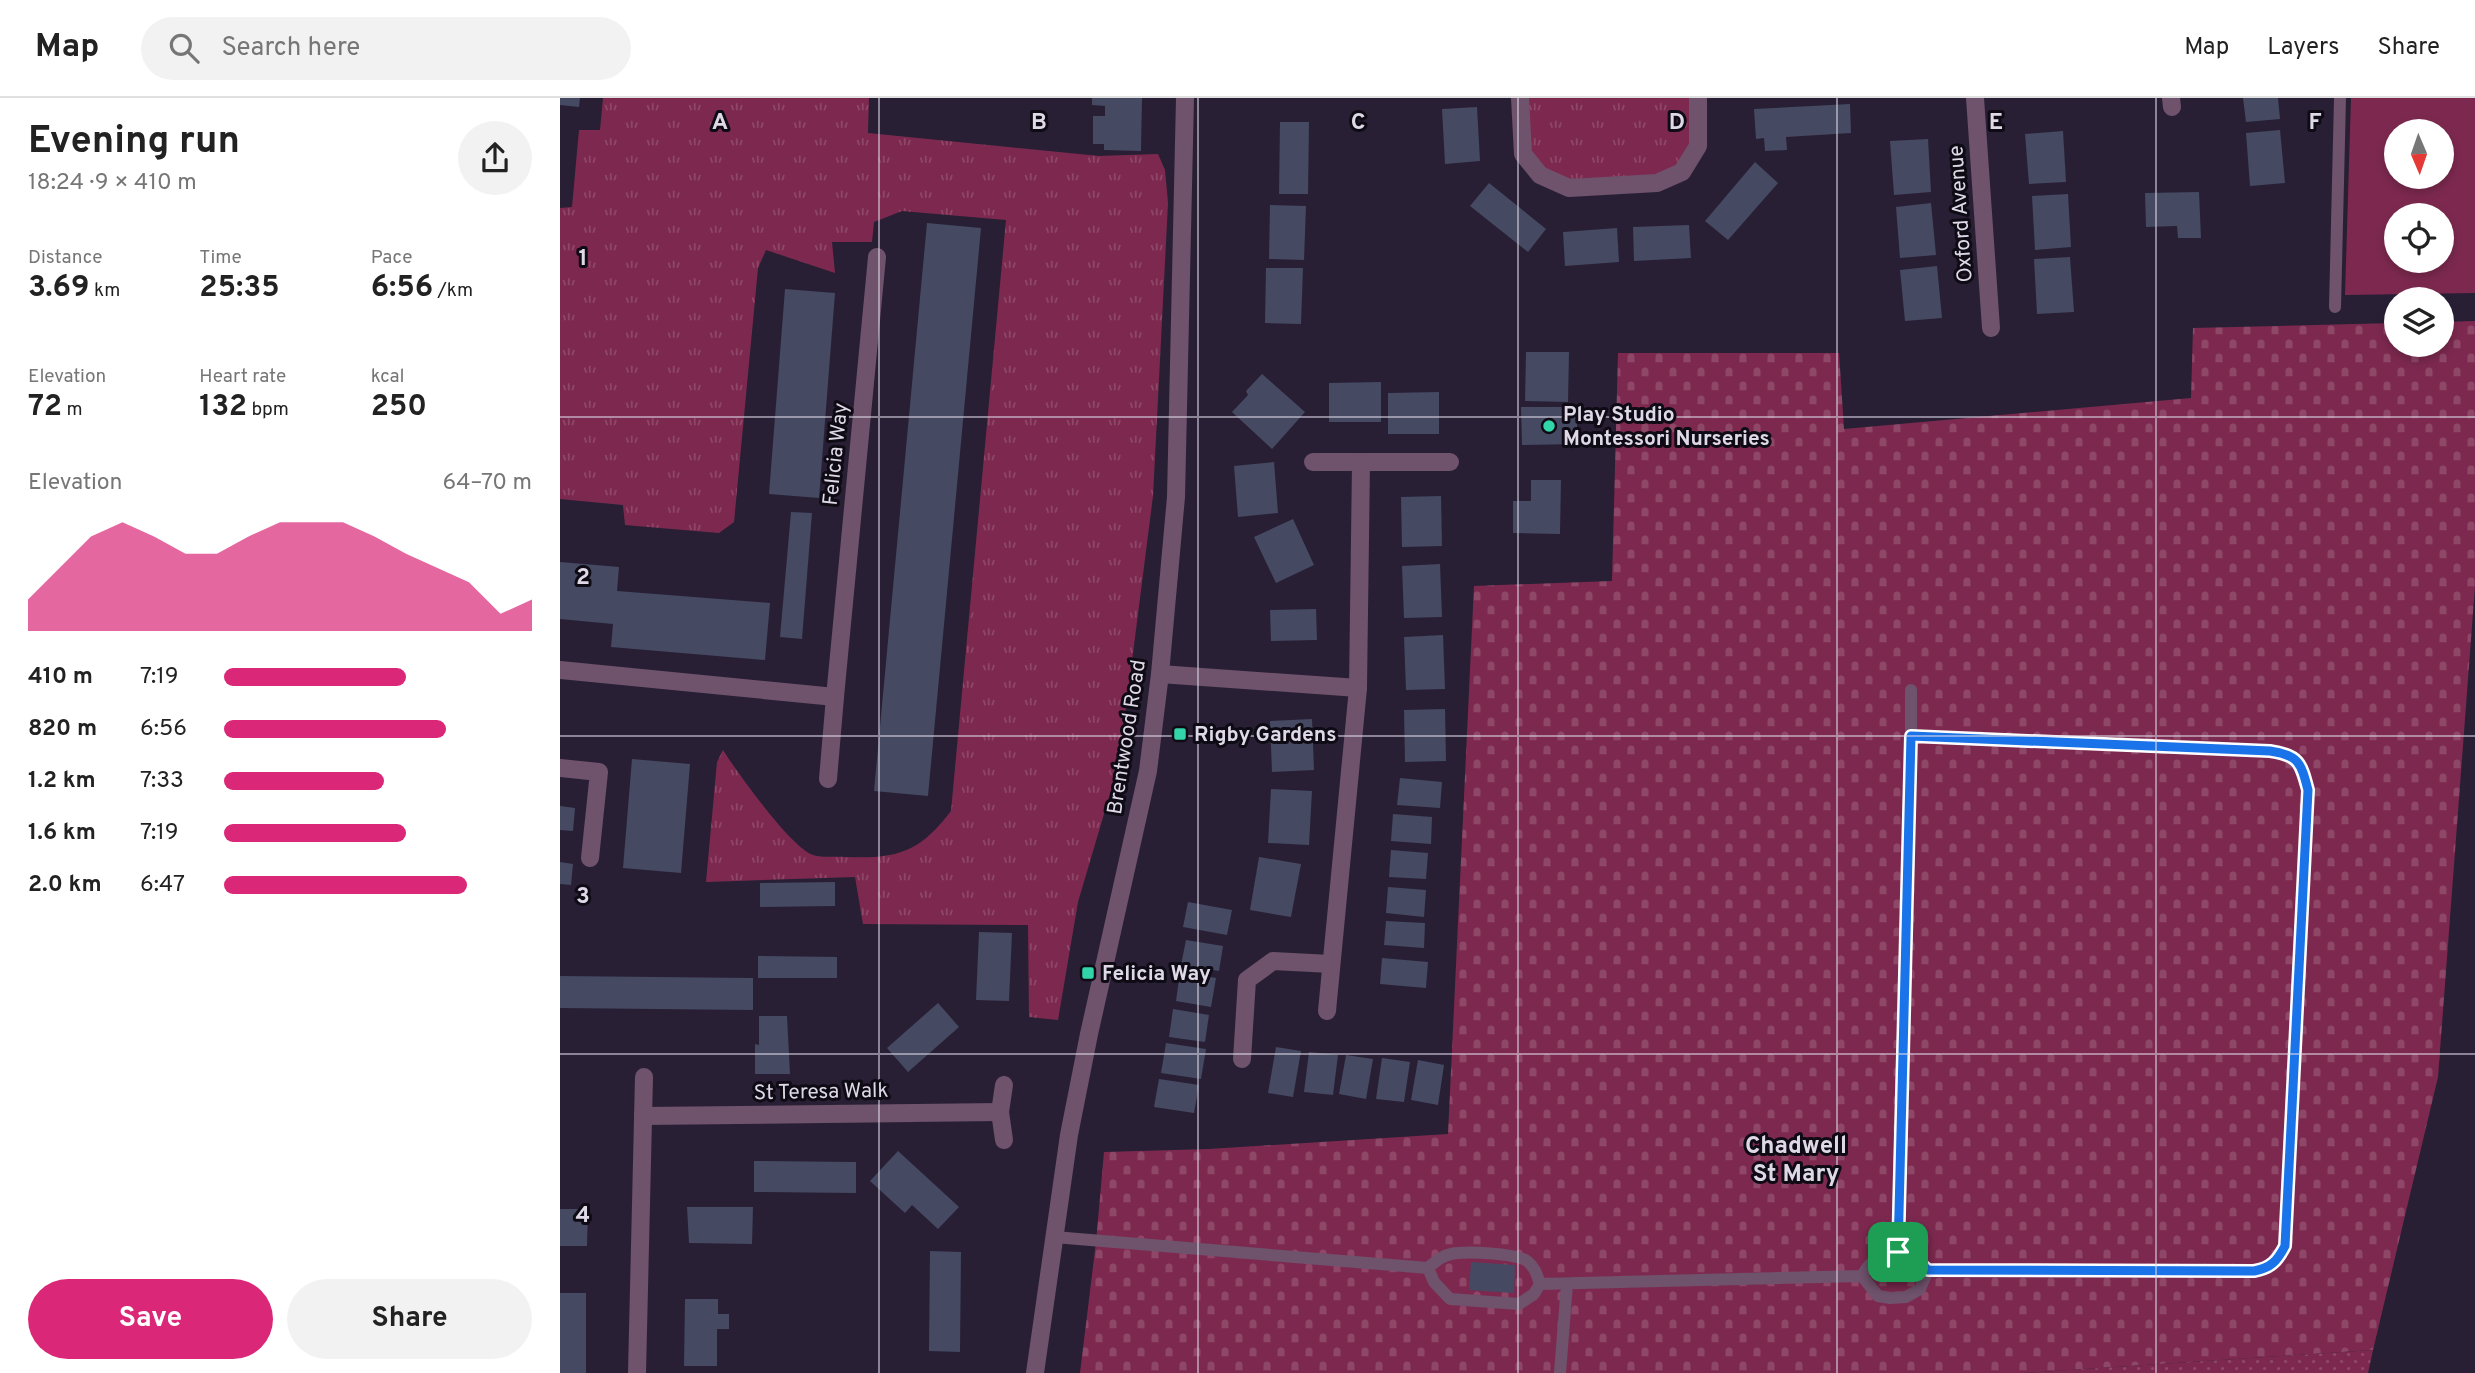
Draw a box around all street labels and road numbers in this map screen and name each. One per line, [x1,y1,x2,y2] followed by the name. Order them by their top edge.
[1943,145,1980,283] street label: Oxford Avenue
[818,402,855,507] street label: Felicia Way
[1102,658,1153,817] street label: Brentwood Road
[753,1078,889,1107] street label: St Teresa Walk

